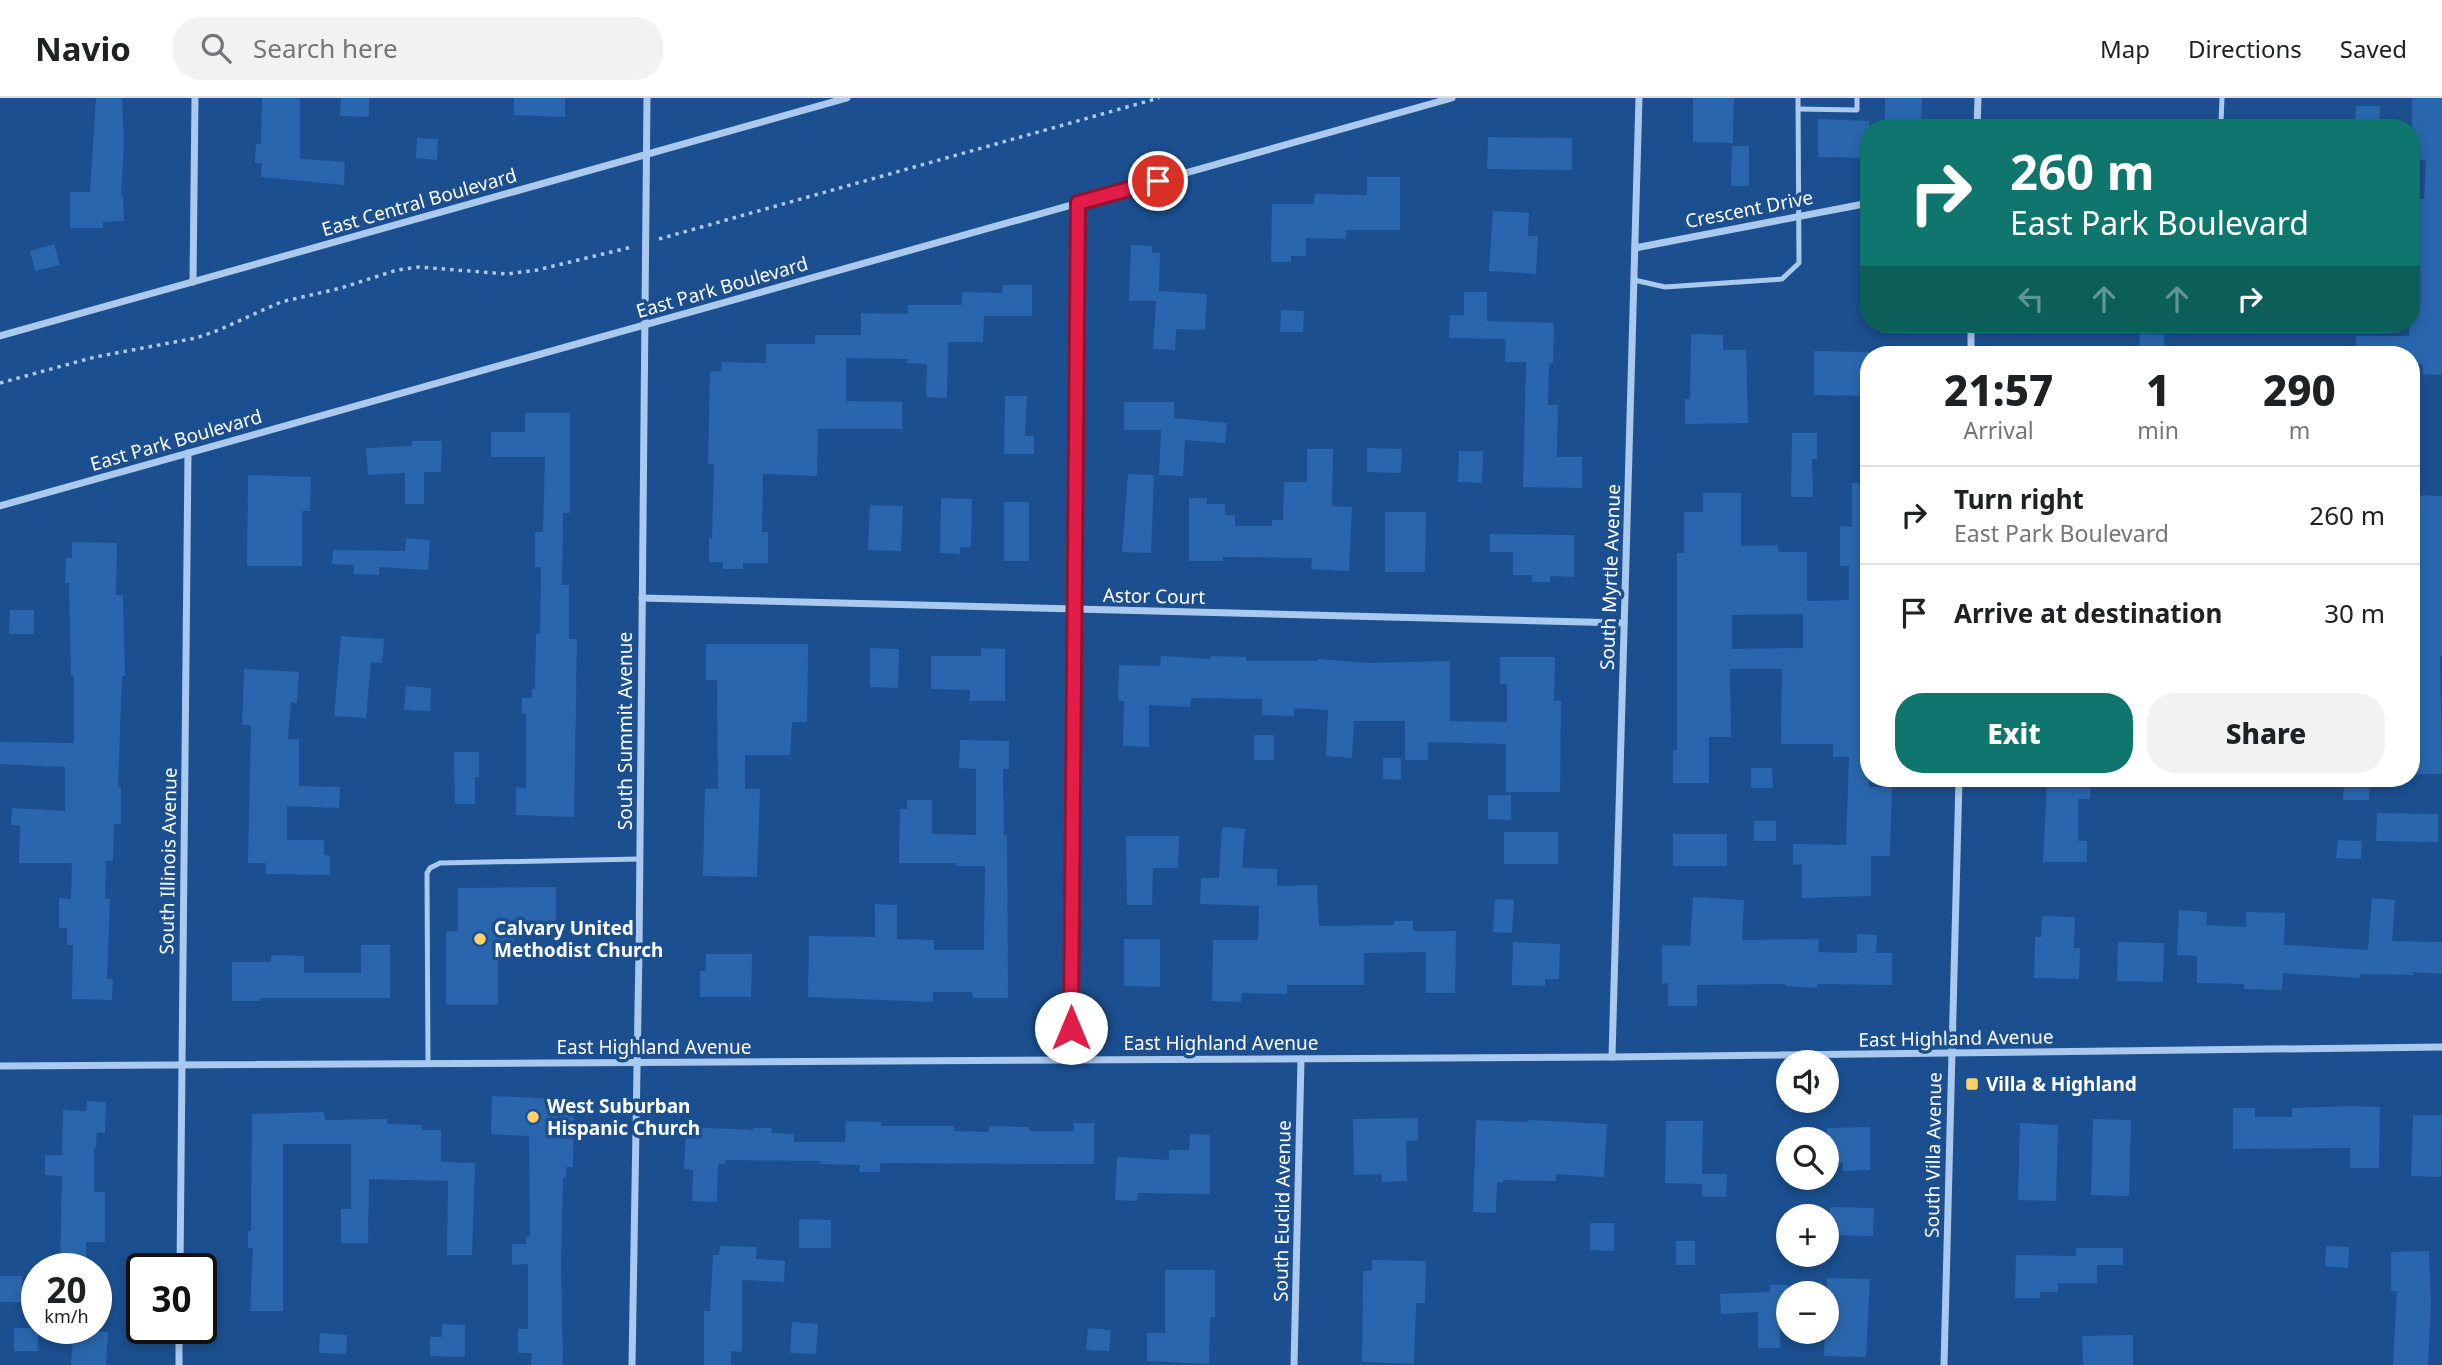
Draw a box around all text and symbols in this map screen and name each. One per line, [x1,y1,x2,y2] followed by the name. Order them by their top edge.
[173,17,663,80] search box
[35,26,131,71] text: Navio
[197,29,235,67] icon: search
[253,30,398,66] text: Search here
[2100,32,2150,65] text: Map
[2188,32,2302,65] text: Directions
[2340,32,2407,65] text: Saved
[2010,138,2155,204] text: 260 m
[1895,147,1986,238] icon: right
[1128,151,1188,211] pin
[318,162,520,242] street label: East Central Boulevard
[1139,162,1177,200] icon: arrive
[1683,184,1815,234] street label: Crescent Drive
[2010,201,2309,244] text: East Park Boulevard
[633,250,811,324] street label: East Park Boulevard
[2012,280,2050,318] icon: left
[2085,280,2123,318] icon: ahead
[2158,280,2196,318] icon: ahead
[2231,280,2269,318] icon: right
[1944,361,2053,418] text: 21:57
[2146,361,2170,418] text: 1
[2263,361,2336,418] text: 290
[87,403,265,477] street label: East Park Boulevard
[1964,414,2034,446] text: Arrival
[2137,414,2179,446] text: min
[2289,414,2310,446] text: m
[1954,481,2084,517] text: Turn right
[1594,484,1626,670] street label: South Myrtle Avenue
[1895,496,1933,534] icon: right
[2309,497,2385,533] text: 260 m
[1954,517,2169,549] text: East Park Boulevard
[1103,582,1206,610] street label: Astor Court
[1895,594,1933,632] icon: arrive
[1954,595,2223,631] text: Arrive at destination
[2324,595,2385,631] text: 30 m
[612,632,638,830] street label: South Summit Avenue
[1895,693,2133,773] button: Exit
[2147,693,2385,773] button: Share
[153,767,183,955] street label: South Illinois Avenue
[494,915,663,963] place label: Calvary United Methodist Church
[472,931,488,947] marker: Calvary United Methodist Church
[1034,991,1108,1065] position arrow
[1858,1023,2054,1053] street label: East Highland Avenue
[1123,1030,1319,1056] street label: East Highland Avenue
[556,1034,752,1060] street label: East Highland Avenue
[1776,1050,1839,1344] map controls
[1776,1050,1839,1113] button: sound
[1986,1071,2137,1097] place label: Villa & Highland
[1919,1072,1947,1238] street label: South Villa Avenue
[1964,1076,1980,1092] marker: Villa & Highland
[547,1093,700,1141] place label: West Suburban Hispanic Church
[525,1109,541,1125] marker: West Suburban Hispanic Church
[1267,1120,1297,1302] street label: South Euclid Avenue
[1776,1127,1839,1190] button: search
[1776,1204,1839,1267] button: +
[126,1253,217,1344] speed limit sign: 30
[46,1266,87,1313] text: 20
[1776,1281,1839,1344] button: −
[44,1304,89,1328] text: km/h

